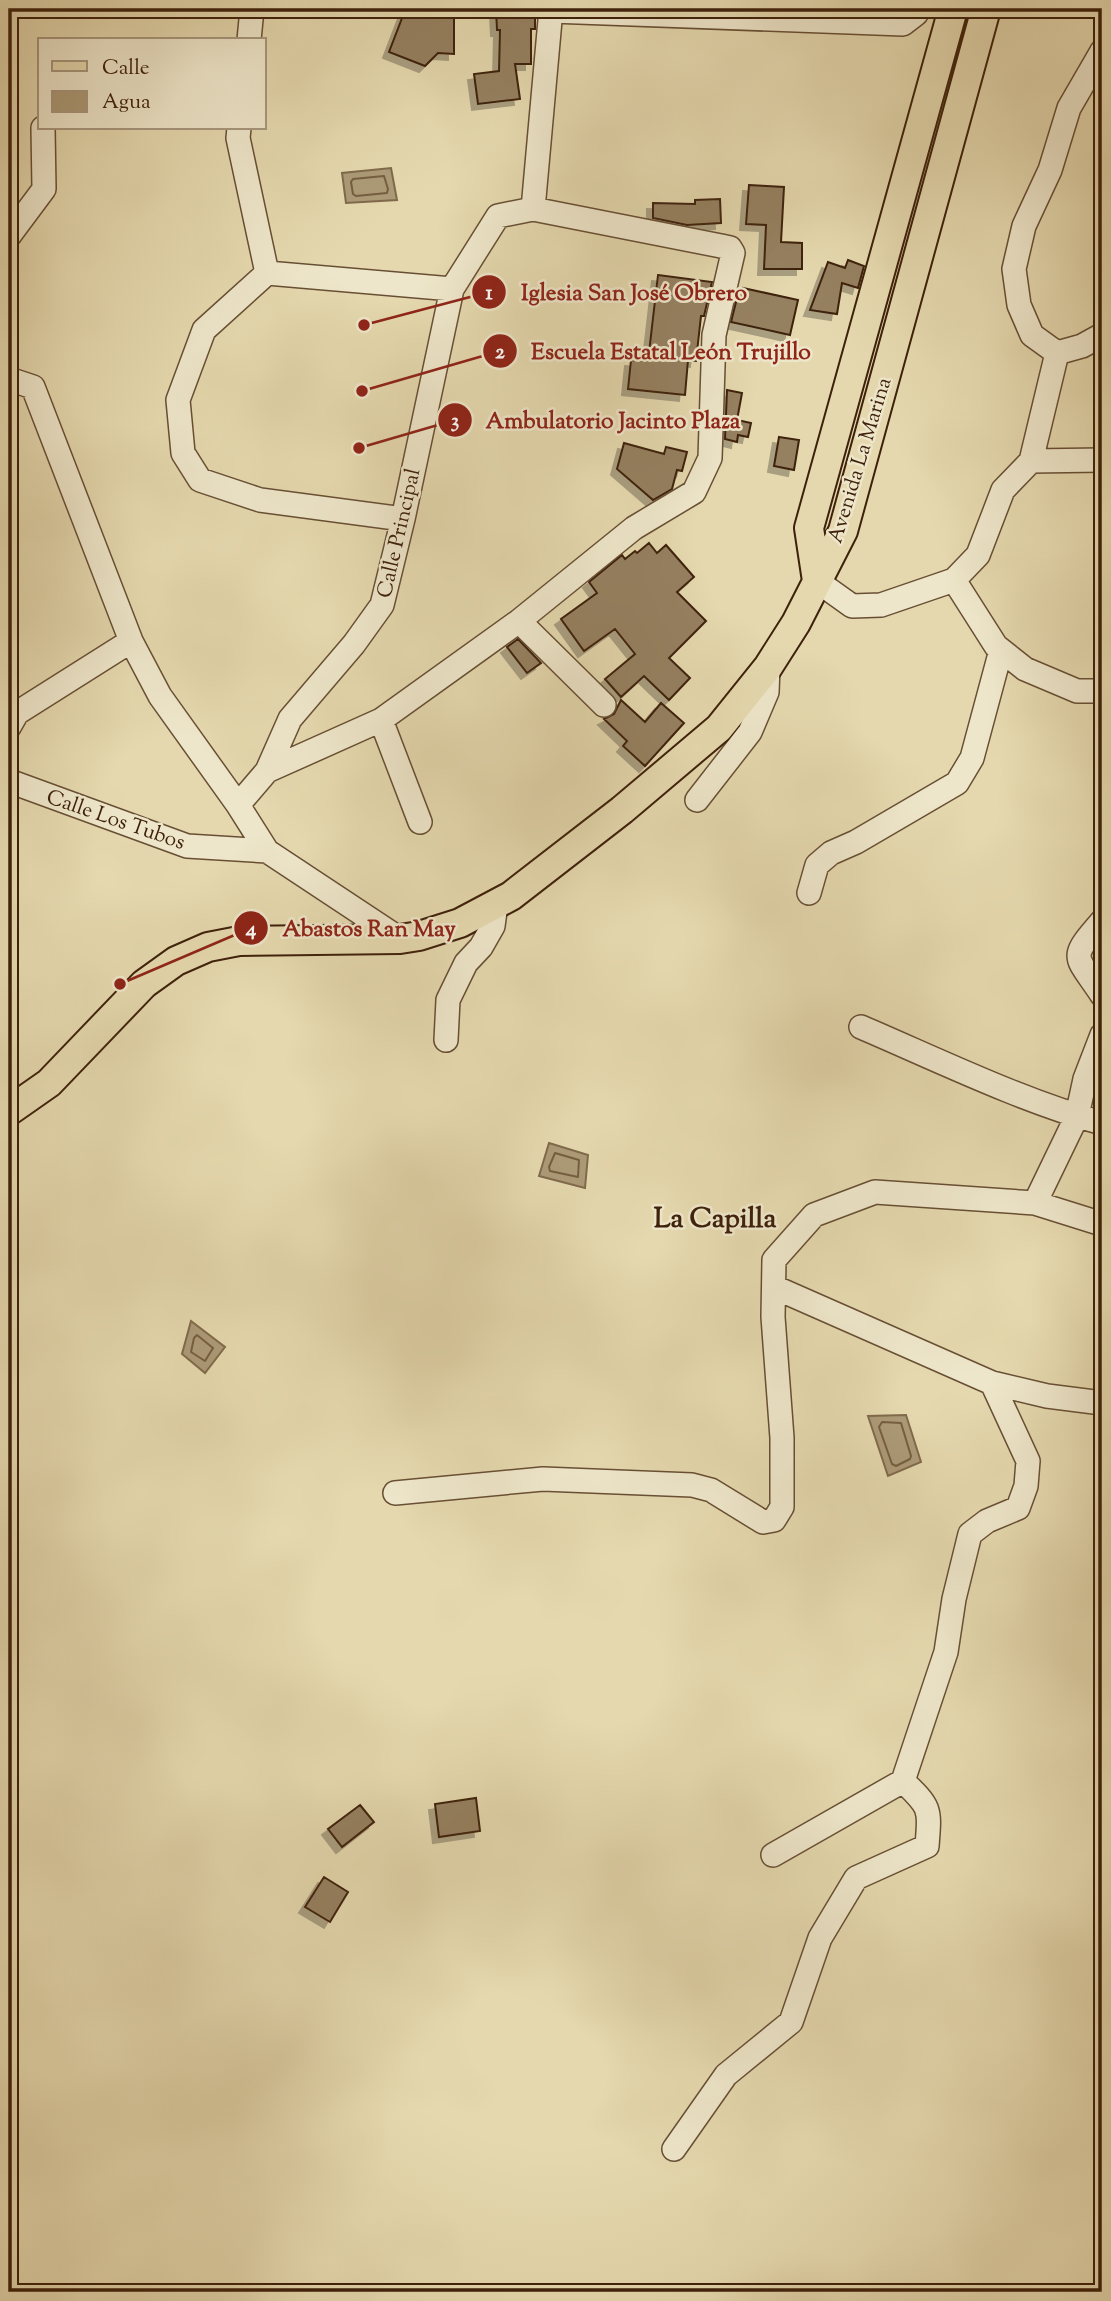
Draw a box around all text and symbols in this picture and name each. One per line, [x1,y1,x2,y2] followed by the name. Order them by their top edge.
[38,38,266,130] legend
[102,54,150,84] text: Calle
[102,88,151,118] text: Agua
[472,270,761,314] callout: Iglesia San José Obrero
[521,278,748,311] text: Iglesia San José Obrero
[485,279,493,309] text: 1
[482,329,825,373] callout: Escuela Estatal León Trujillo
[531,337,811,370] text: Escuela Estatal León Trujillo
[495,338,505,368] text: 2
[821,374,900,547] street label: Avenida La Marina
[437,398,755,442] callout: Ambulatorio Jacinto Plaza
[486,406,741,439] text: Ambulatorio Jacinto Plaza
[451,407,459,437] text: 3
[370,466,429,601] street label: Calle Principal
[42,783,189,859] street label: Calle Los Tubos
[233,906,470,950] callout: Abastos Ran May
[282,914,456,947] text: Abastos Ran May
[245,915,257,945] text: 4
[654,1200,776,1240] district label: La Capilla

